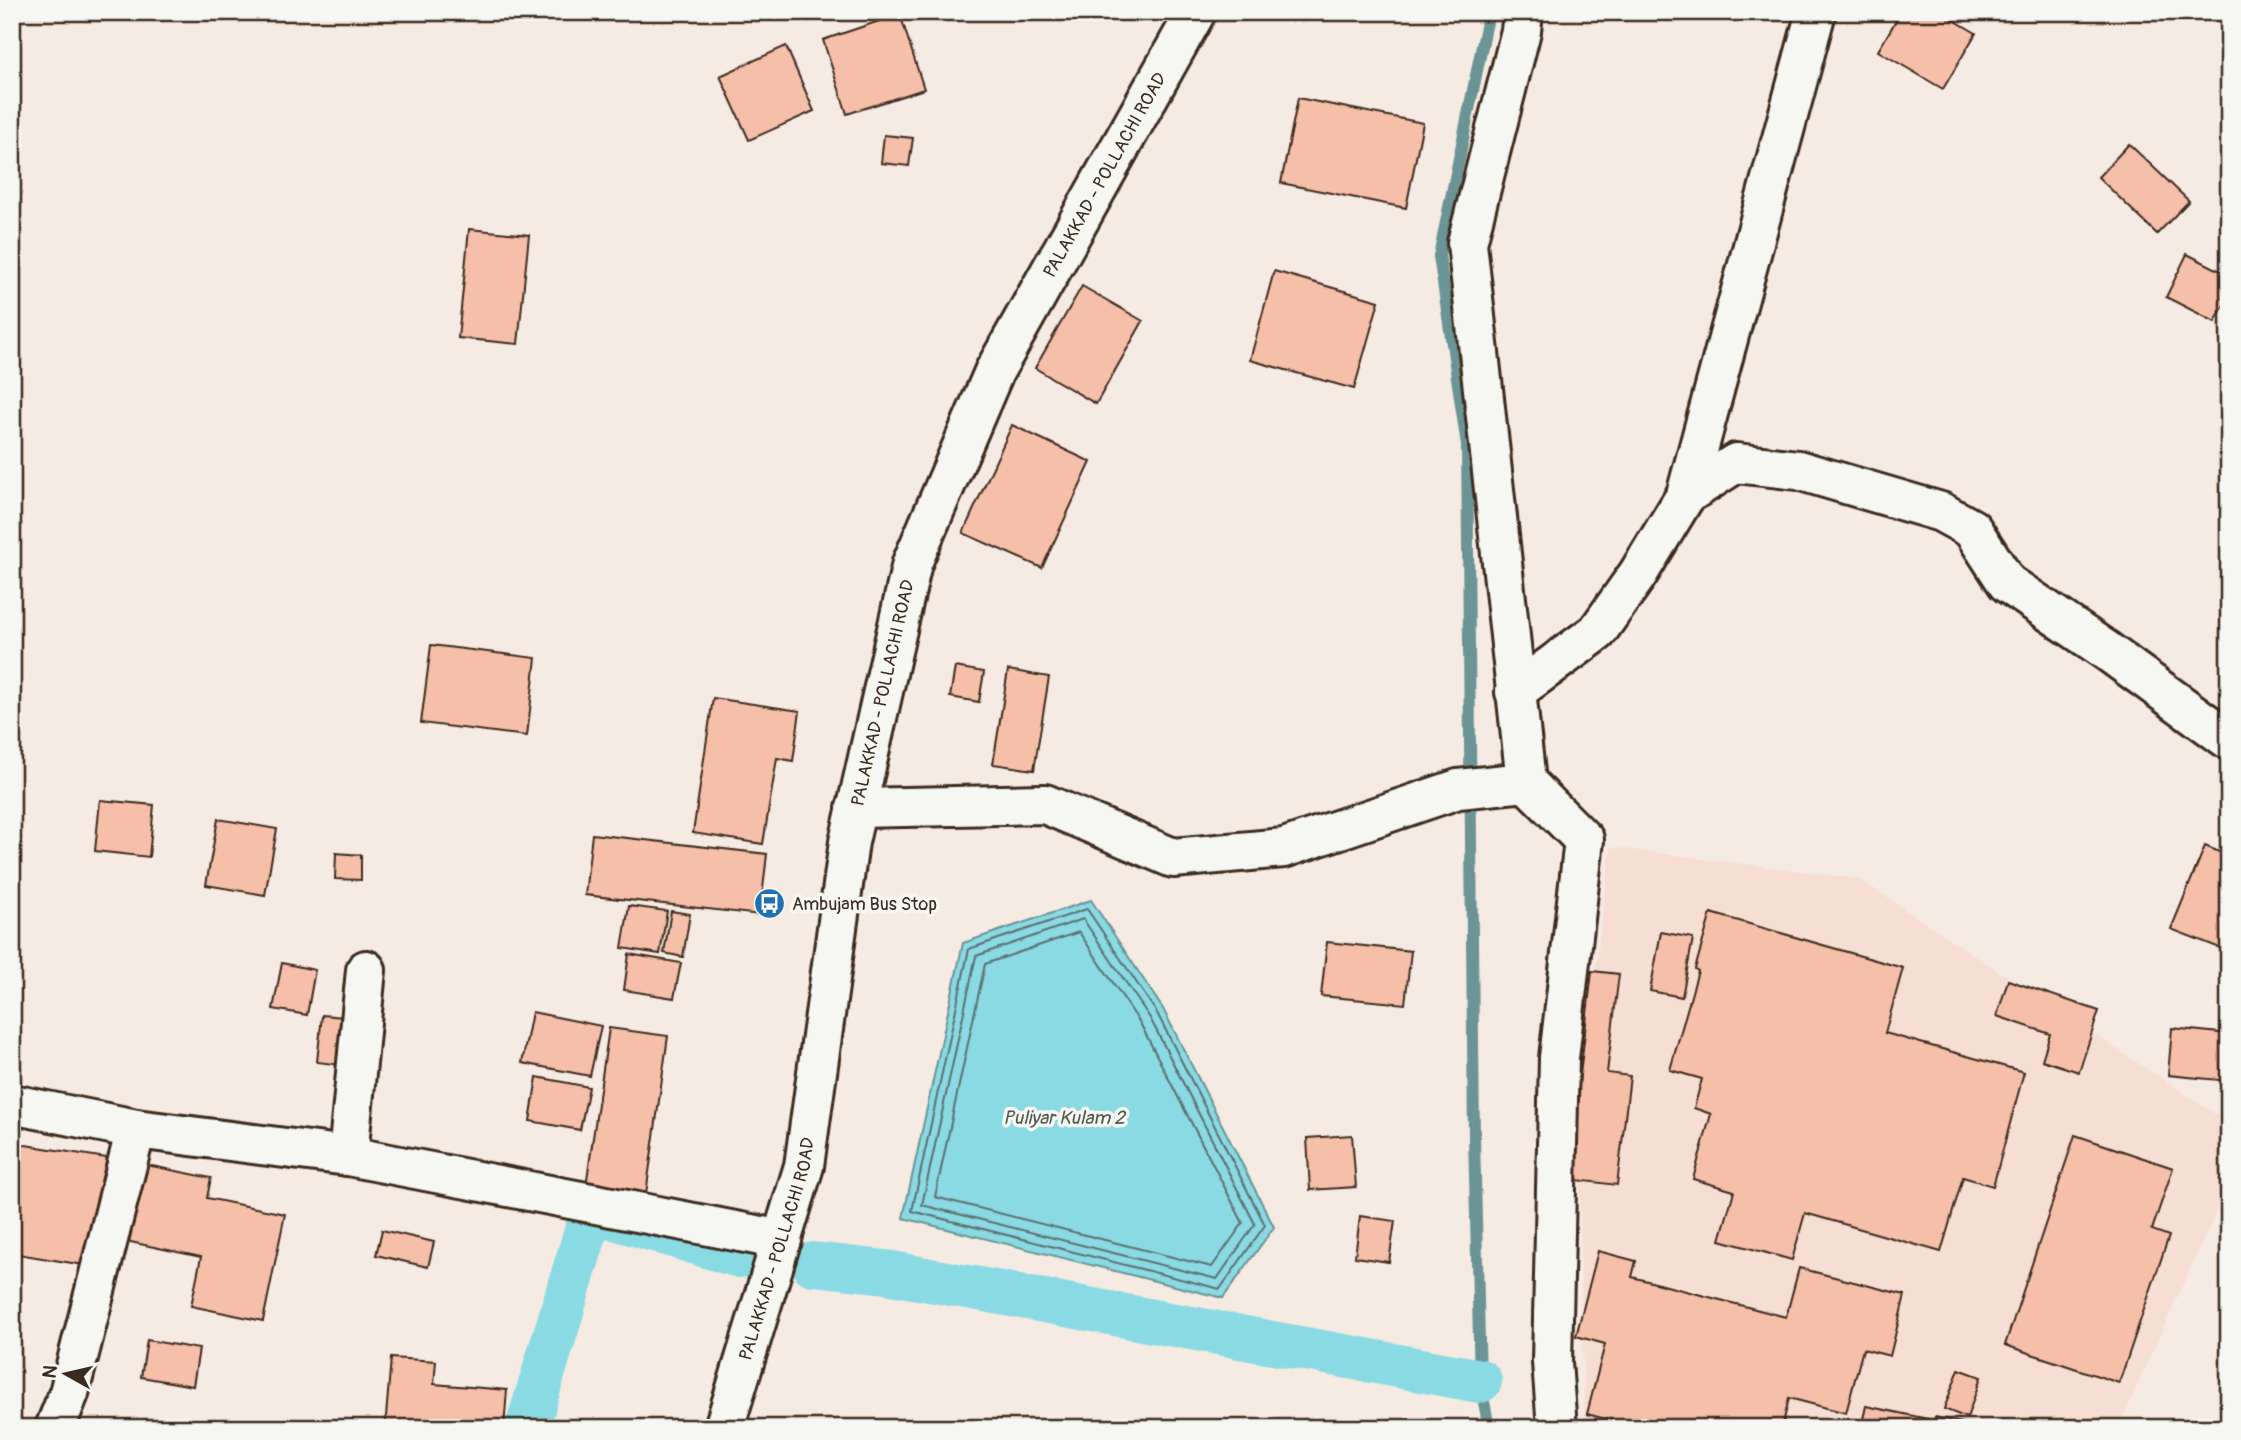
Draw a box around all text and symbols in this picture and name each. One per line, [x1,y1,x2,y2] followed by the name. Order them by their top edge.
[1038,69,1172,282] street label: PALAKKAD - POLLACHI ROAD
[846,578,920,808] street label: PALAKKAD - POLLACHI ROAD
[752,887,786,921] bus stop icon: Ambujam Bus Stop
[792,893,937,916] place label: Ambujam Bus Stop
[1003,1106,1127,1130] water label: Puliyar Kulam 2
[734,1136,820,1363] street label: PALAKKAD - POLLACHI ROAD
[32,1338,102,1408] north arrow
[37,1364,63,1380] text: N

